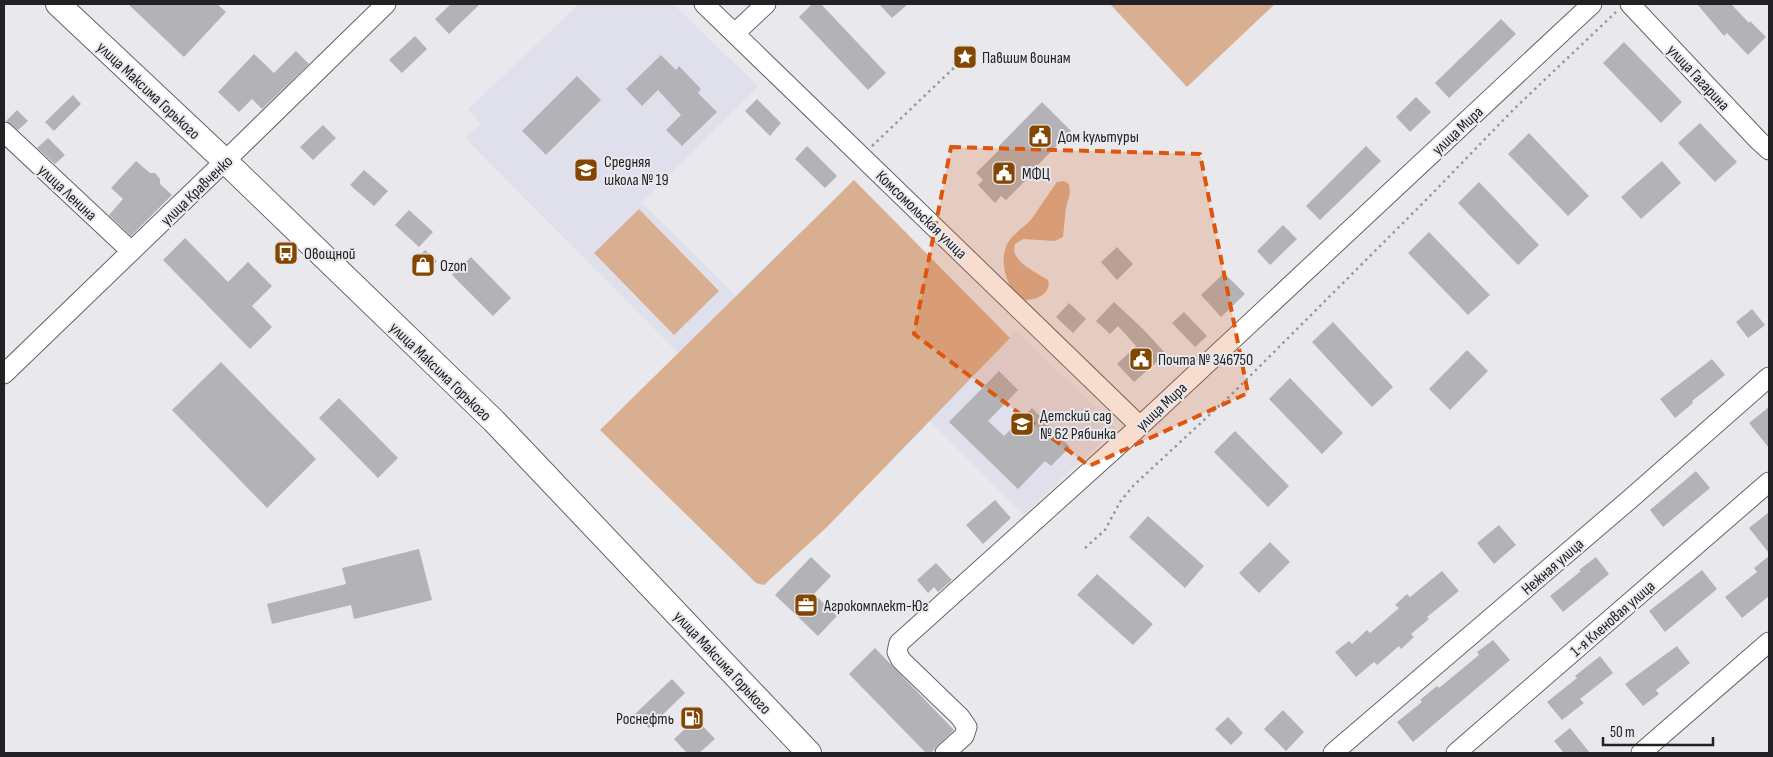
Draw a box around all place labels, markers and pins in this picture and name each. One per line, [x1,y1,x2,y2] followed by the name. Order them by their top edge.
[952,44,978,70] place icon: Павшим воинам
[982,49,1071,68] place label: Павшим воинам
[1027,123,1053,149] public building icon: Дом культуры
[1058,128,1139,147] place label: Дом культуры
[604,153,668,190] place label: Средняя школа № 19
[573,157,599,183] school or university icon: Средняя школа № 19
[991,160,1017,186] public building icon: МФЦ
[1022,165,1050,184] place label: МФЦ
[273,240,299,266] bus stop icon: Овощной
[304,245,355,264] place label: Овощной
[410,252,436,278] shop icon: Ozon
[440,257,467,276] place label: Ozon
[1128,346,1154,372] public building icon: Почта № 346750
[1158,351,1253,370] place label: Почта № 346750
[1040,407,1116,444] place label: Детский сад № 62 Рябинка
[1009,411,1035,437] school or university icon: Детский сад № 62 Рябинка
[793,592,819,618] office icon: Агрокомплект-Юг
[823,597,928,616] place label: Агрокомплект-Юг
[679,705,705,731] fuel station icon: Роснефть
[616,710,674,729] place label: Роснефть

